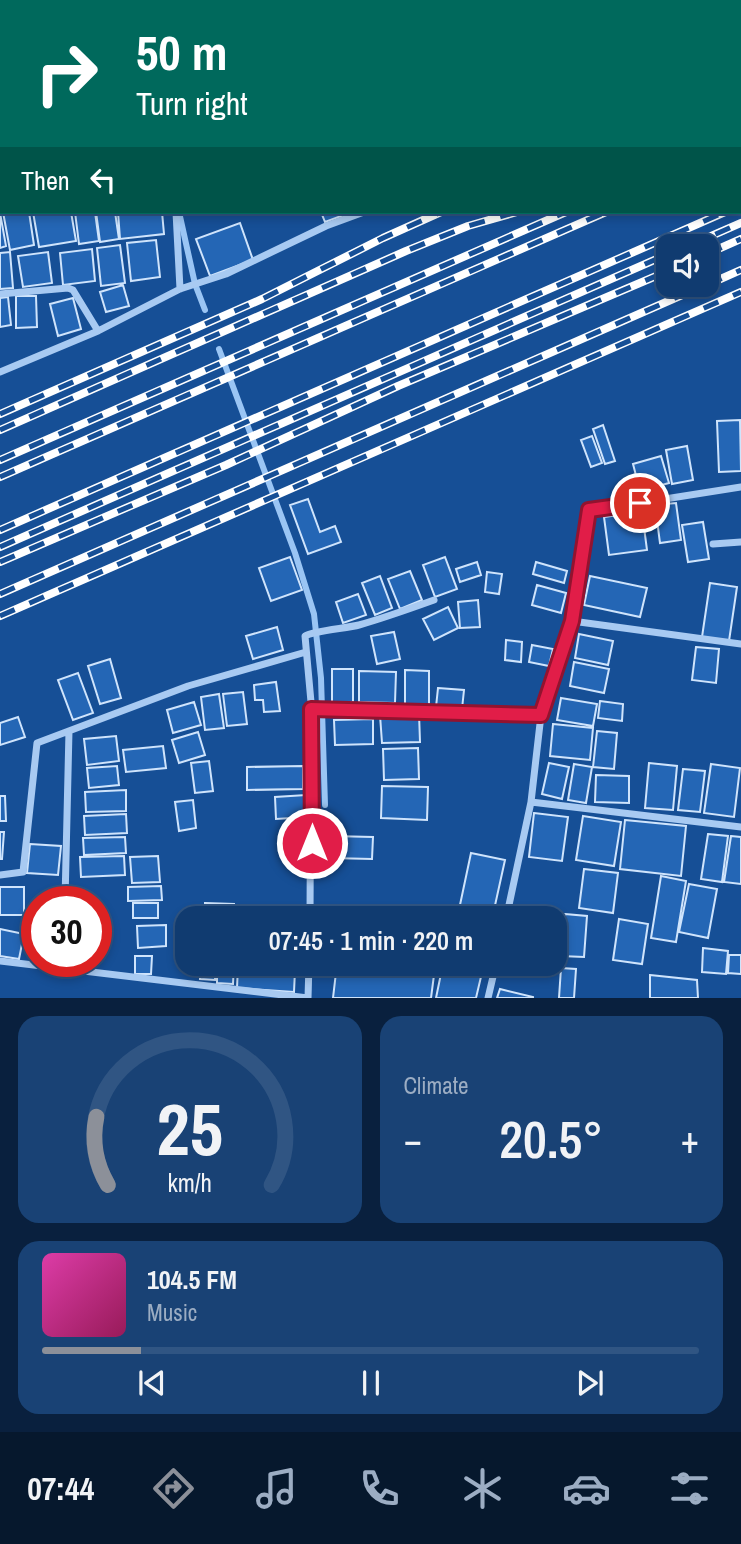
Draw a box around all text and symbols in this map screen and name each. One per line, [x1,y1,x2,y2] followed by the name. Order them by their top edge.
[136,19,228,85] text: 50 m
[21,28,112,119] icon: right
[136,82,248,125] text: Turn right
[84,161,122,199] icon: left
[21,163,70,198] text: Then
[656,234,719,297] map controls
[656,234,719,297] button: sound
[610,473,670,533] pin
[621,484,659,522] icon: arrive
[275,806,349,880] position arrow
[21,886,112,977] speed limit sign: 30
[269,923,473,958] text: 07:45 · 1 min · 220 m
[404,1070,468,1101] text: Climate
[157,1081,223,1179] text: 25
[499,1104,603,1174] text: 20.5°
[404,1114,422,1165] text: −
[681,1114,699,1165] text: +
[168,1166,212,1200] text: km/h
[147,1262,237,1297] text: 104.5 FM
[147,1297,197,1328] text: Music
[133,1364,171,1402] icon: previous
[352,1364,390,1402] icon: pause
[571,1364,609,1402] icon: next
[149,1464,198,1513] icon: directions
[252,1464,301,1513] icon: music
[355,1464,404,1513] icon: phone
[458,1464,507,1513] icon: climate
[562,1464,611,1513] icon: car
[665,1464,714,1513] icon: filters
[27,1467,94,1510] text: 07:44

